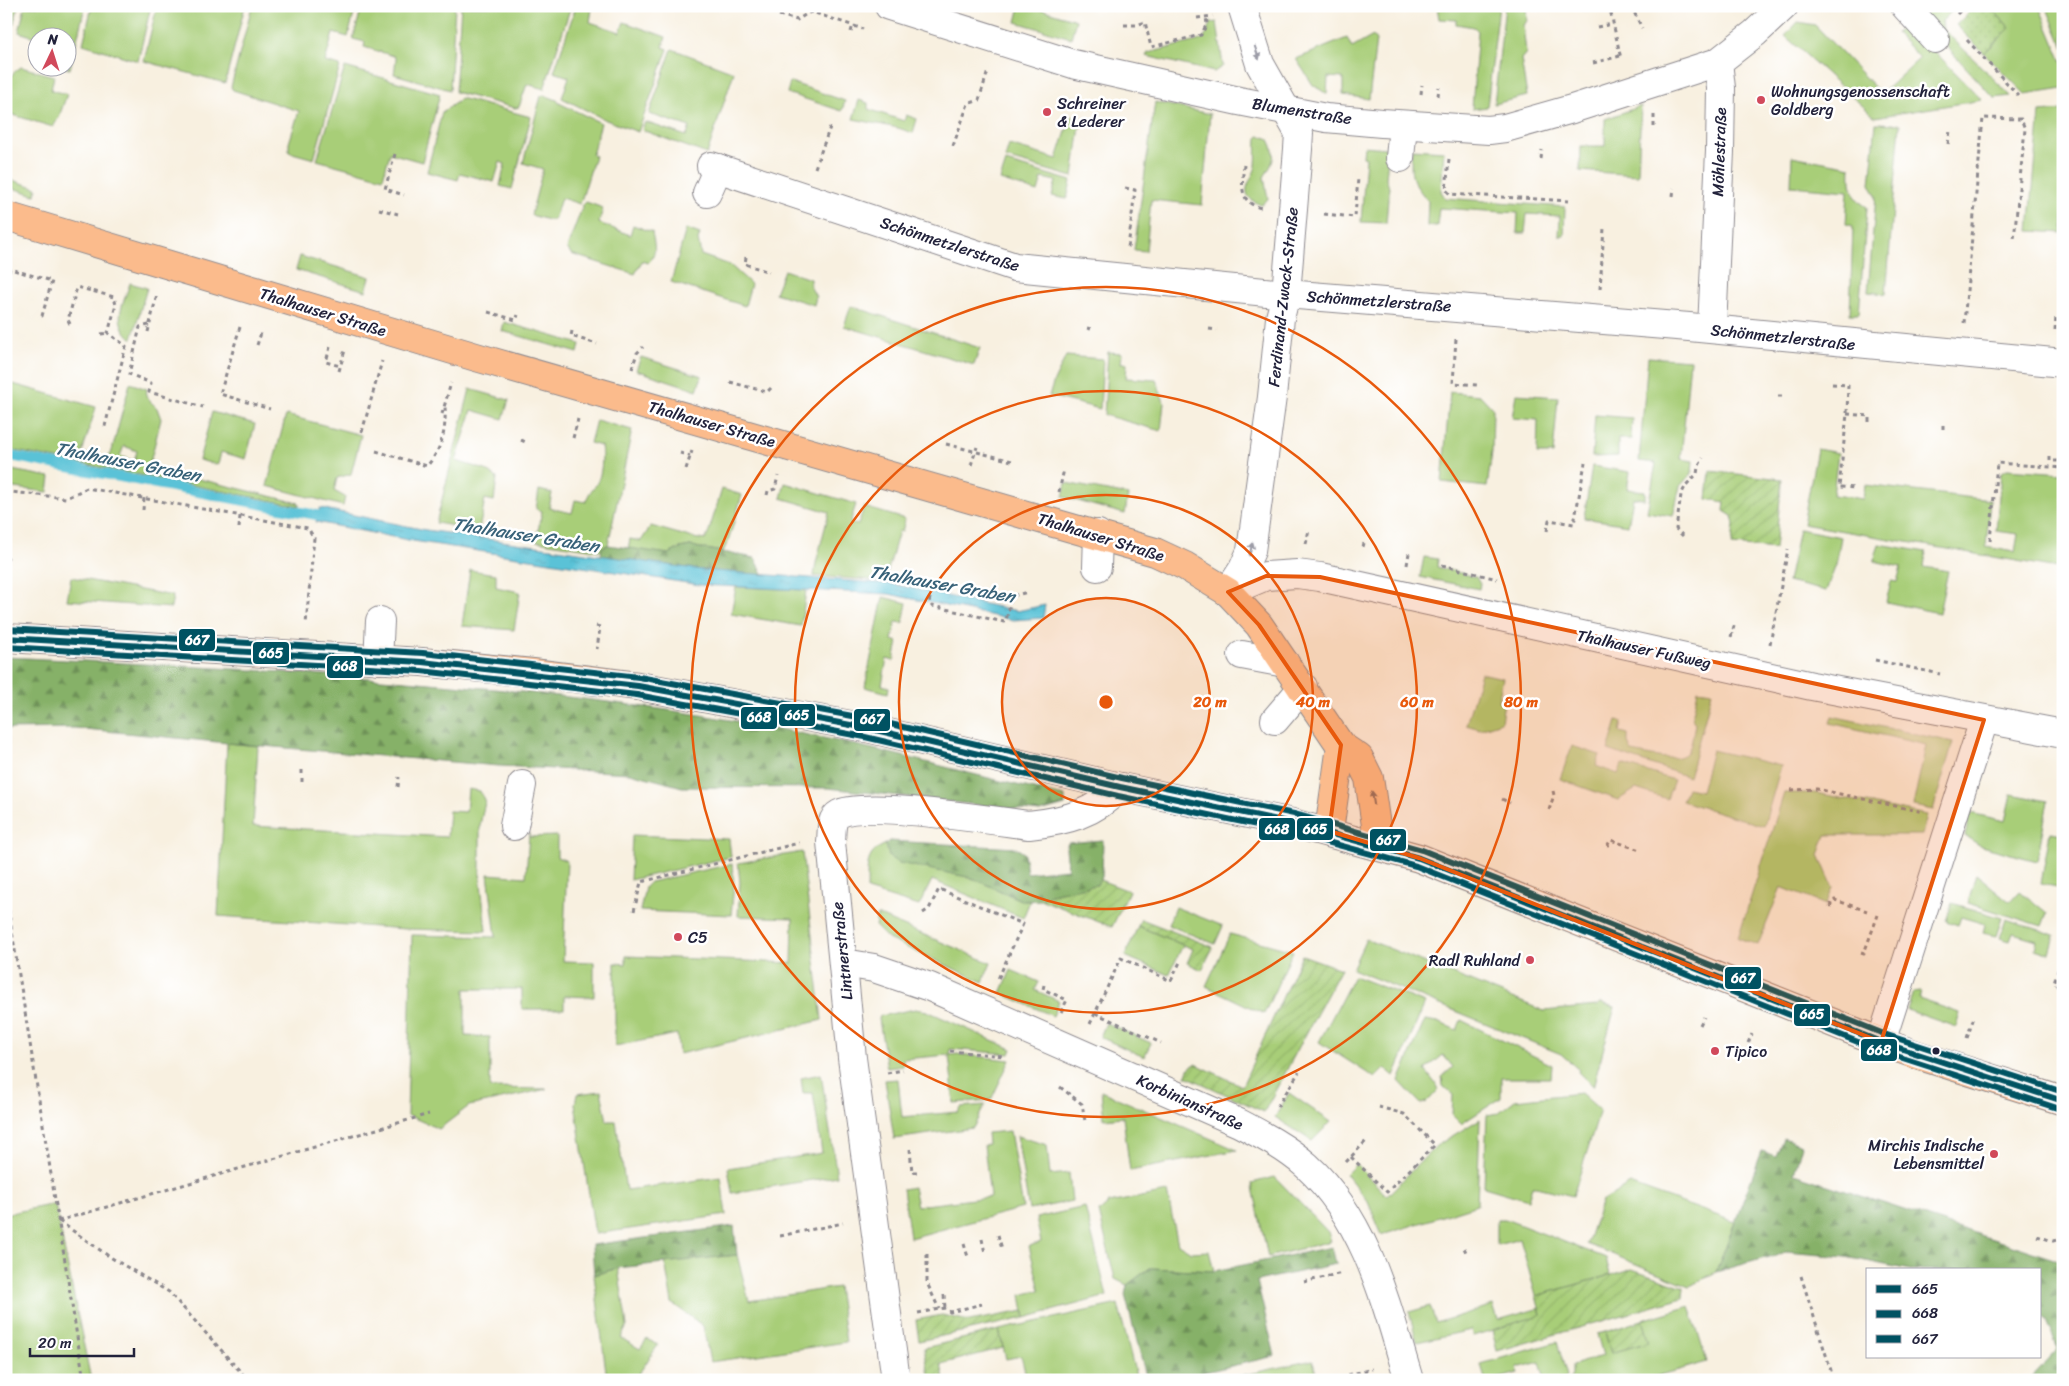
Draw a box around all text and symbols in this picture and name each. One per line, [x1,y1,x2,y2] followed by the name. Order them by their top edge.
[46,27,59,52] text: N
[28,28,78,78] north arrow
[1253,45,1261,60] one-way arrow
[1771,77,1950,124] place label: Wohnungsgenossenschaft Goldberg
[1057,89,1127,136] place label: Schreiner & Lederer
[1250,89,1354,133] street label: Blumenstraße
[1755,94,1767,106] marker: Wohnungsgenossenschaft Goldberg
[1041,106,1053,118] marker: Schreiner & Lederer
[1703,107,1735,197] street label: Möhlestraße
[1259,206,1307,388] street label: Ferdinand-Zwack-Straße
[877,208,1023,280] street label: Schönmetzlerstraße
[256,279,390,345] street label: Thalhauser Straße
[1306,281,1452,321] street label: Schönmetzlerstraße
[1709,315,1857,359] street label: Schönmetzlerstraße
[645,392,779,456] street label: Thalhauser Straße
[53,432,206,492] water label: Thalhauser Graben
[1034,504,1168,570] street label: Thalhauser Straße
[451,508,603,563] water label: Thalhauser Graben
[1247,542,1255,557] one-way arrow
[867,555,1020,613] water label: Thalhauser Graben
[1574,621,1714,677] street label: Thalhauser Fußweg
[178,628,216,652] line badge: 667
[184,628,210,653] text: 667
[252,641,290,665] line badge: 665
[258,641,284,666] text: 665
[332,654,358,679] text: 668
[326,655,364,679] line badge: 668
[1192,689,1227,715] text: 20 m
[1295,689,1331,715] text: 40 m
[1399,689,1434,715] text: 60 m
[1503,689,1538,715] text: 80 m
[1097,693,1115,711] centre of rings
[778,703,816,727] line badge: 665
[784,703,810,728] text: 665
[746,705,772,730] text: 668
[740,706,778,730] line badge: 668
[859,707,885,732] text: 667
[853,708,891,732] line badge: 667
[1368,789,1376,805] one-way arrow
[1258,817,1296,841] line badge: 668
[1264,817,1290,842] text: 668
[1296,817,1334,841] line badge: 665
[1302,817,1328,842] text: 665
[1369,828,1407,852] line badge: 667
[1375,828,1401,853] text: 667
[822,900,862,1002] street label: Lintnerstraße
[688,923,708,952] place label: C5
[672,931,684,943] marker: C5
[1429,946,1522,975] place label: Radl Ruhland
[1524,954,1536,966] marker: Radl Ruhland
[1724,966,1762,990] line badge: 667
[1730,966,1756,991] text: 667
[1799,1002,1825,1027] text: 665
[1793,1003,1831,1027] line badge: 665
[1725,1037,1767,1066] place label: Tipico
[1860,1038,1898,1062] line badge: 668
[1866,1038,1892,1063] text: 668
[1709,1045,1721,1057] marker: Tipico
[1931,1046,1941,1056] unlabelled marker
[1132,1066,1248,1139] street label: Korbinianstraße
[1868,1131,1984,1178] place label: Mirchis Indische Lebensmittel
[1988,1148,2000,1160] marker: Mirchis Indische Lebensmittel
[1866,1268,2042,1358] legend
[1912,1276,1938,1302] text: 665
[1912,1300,1938,1326] text: 668
[30,1326,134,1358] scale bar
[1912,1326,1939,1352] text: 667
[38,1330,72,1356] text: 20 m

